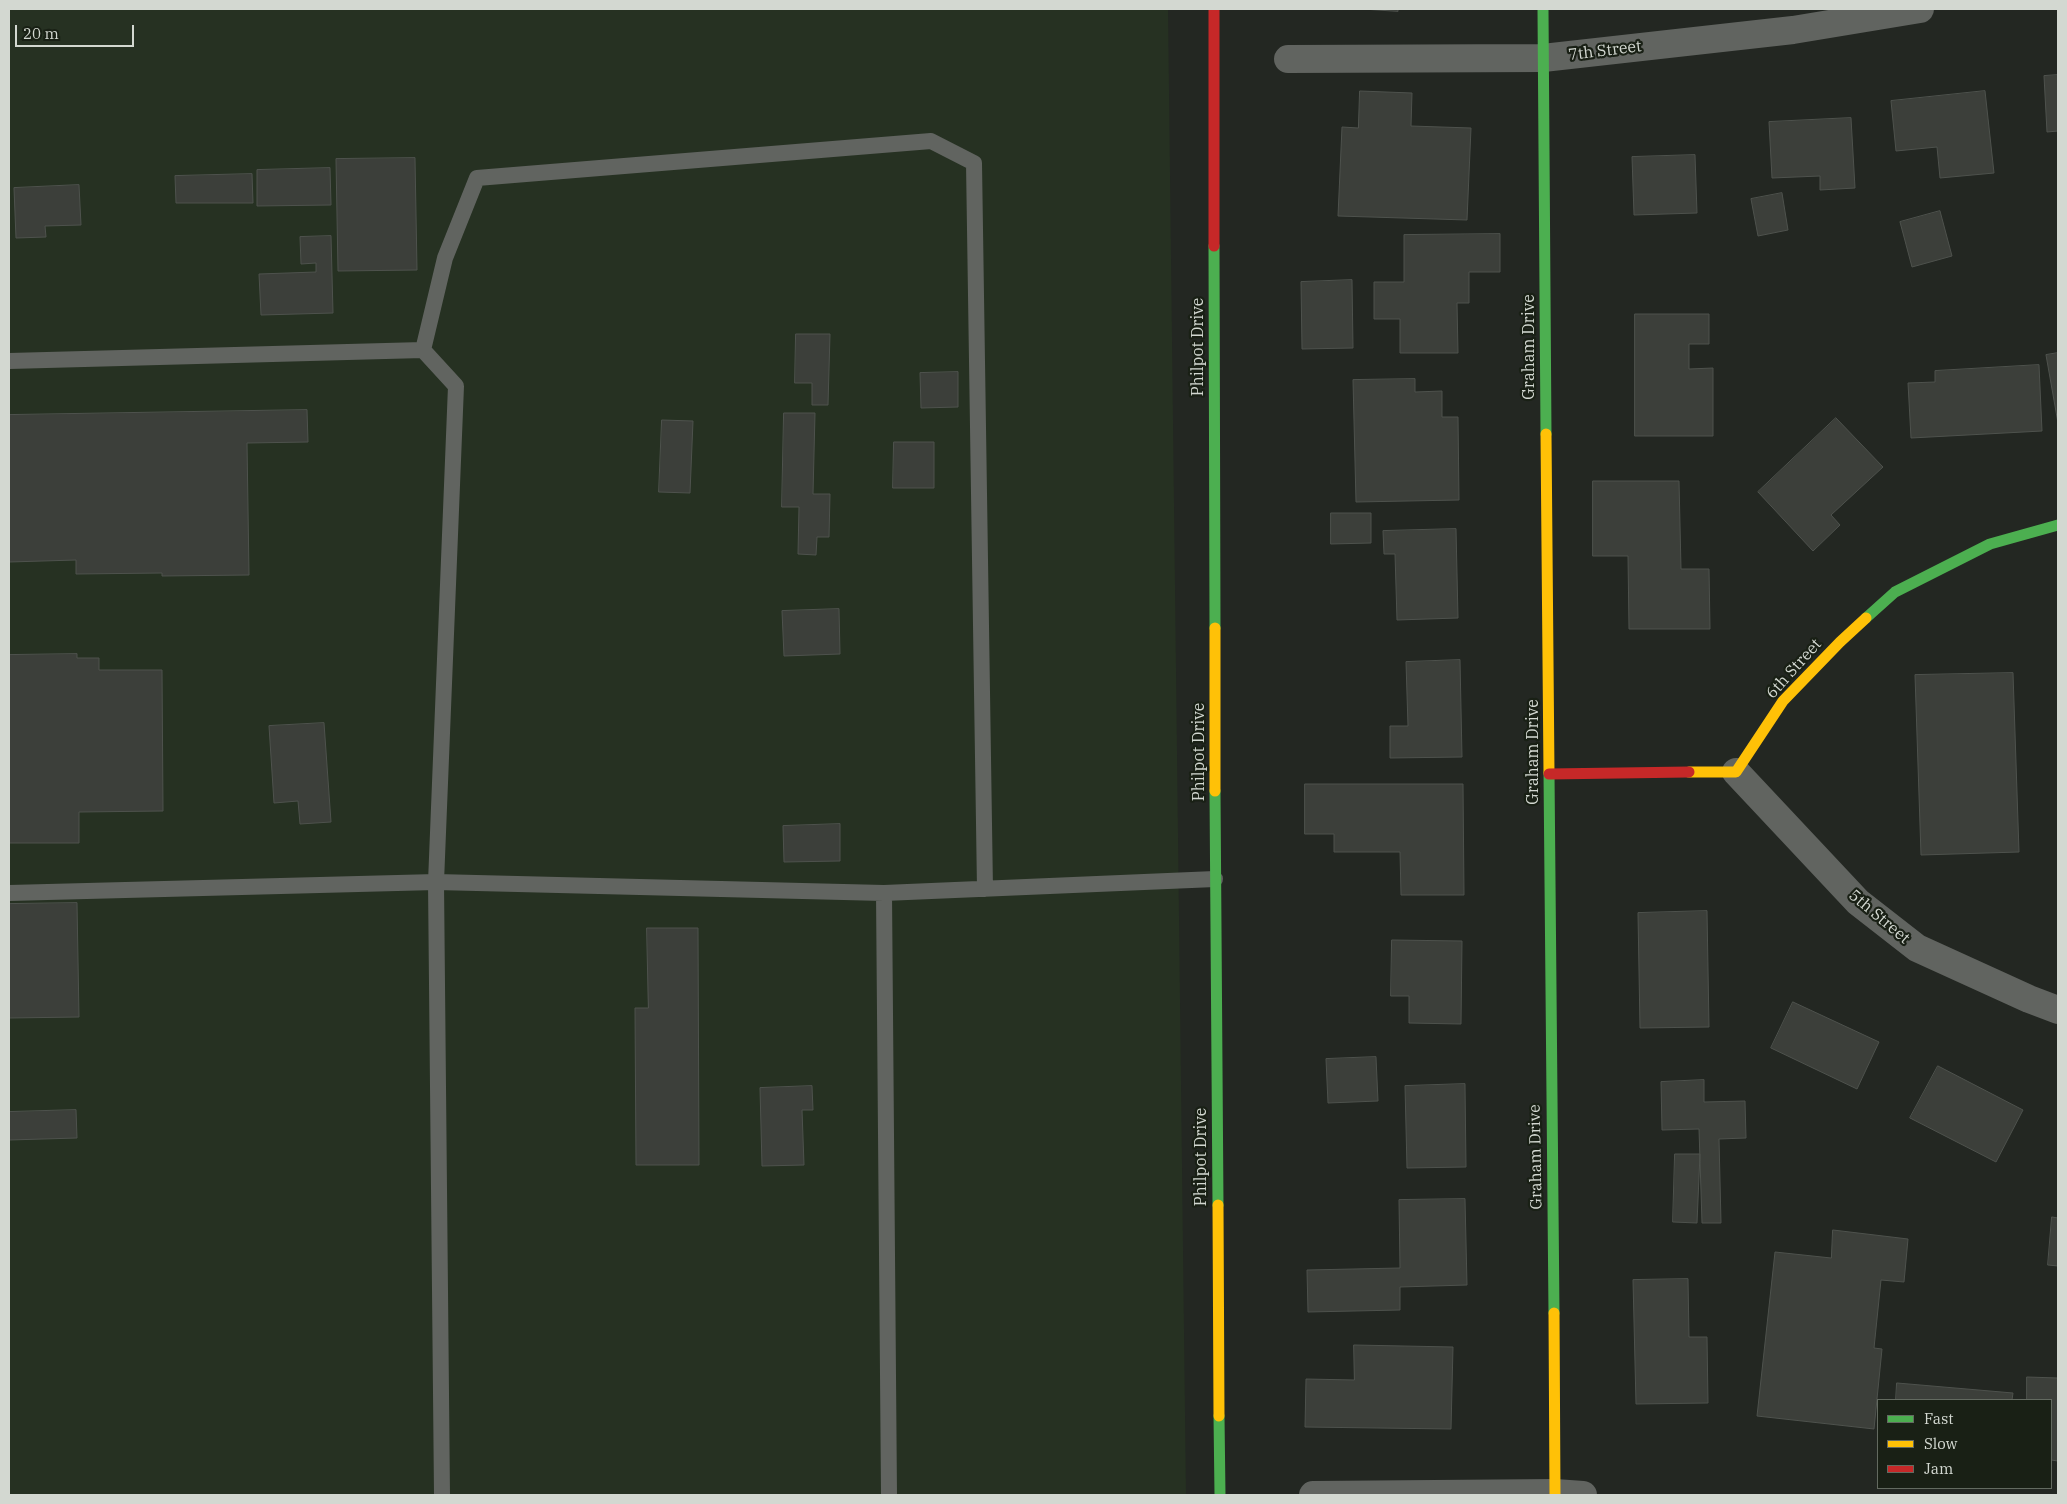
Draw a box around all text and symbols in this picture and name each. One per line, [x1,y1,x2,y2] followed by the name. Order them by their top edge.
[18,15,136,47] scale bar
[23,24,59,43] text: 20 m
[1567,37,1643,65] street label: 7th Street
[1519,294,1539,400] street label: Graham Drive
[1188,298,1208,396] street label: Philpot Drive
[1762,635,1826,703] street label: 6th Street
[1523,699,1543,805] street label: Graham Drive
[1189,703,1209,801] street label: Philpot Drive
[1845,886,1913,948] street label: 5th Street
[1525,1104,1547,1210] street label: Graham Drive
[1191,1108,1211,1206] street label: Philpot Drive
[1877,1399,2052,1489] legend
[1924,1409,1954,1428] text: Fast
[1924,1434,1957,1453] text: Slow
[1924,1459,1953,1478] text: Jam

